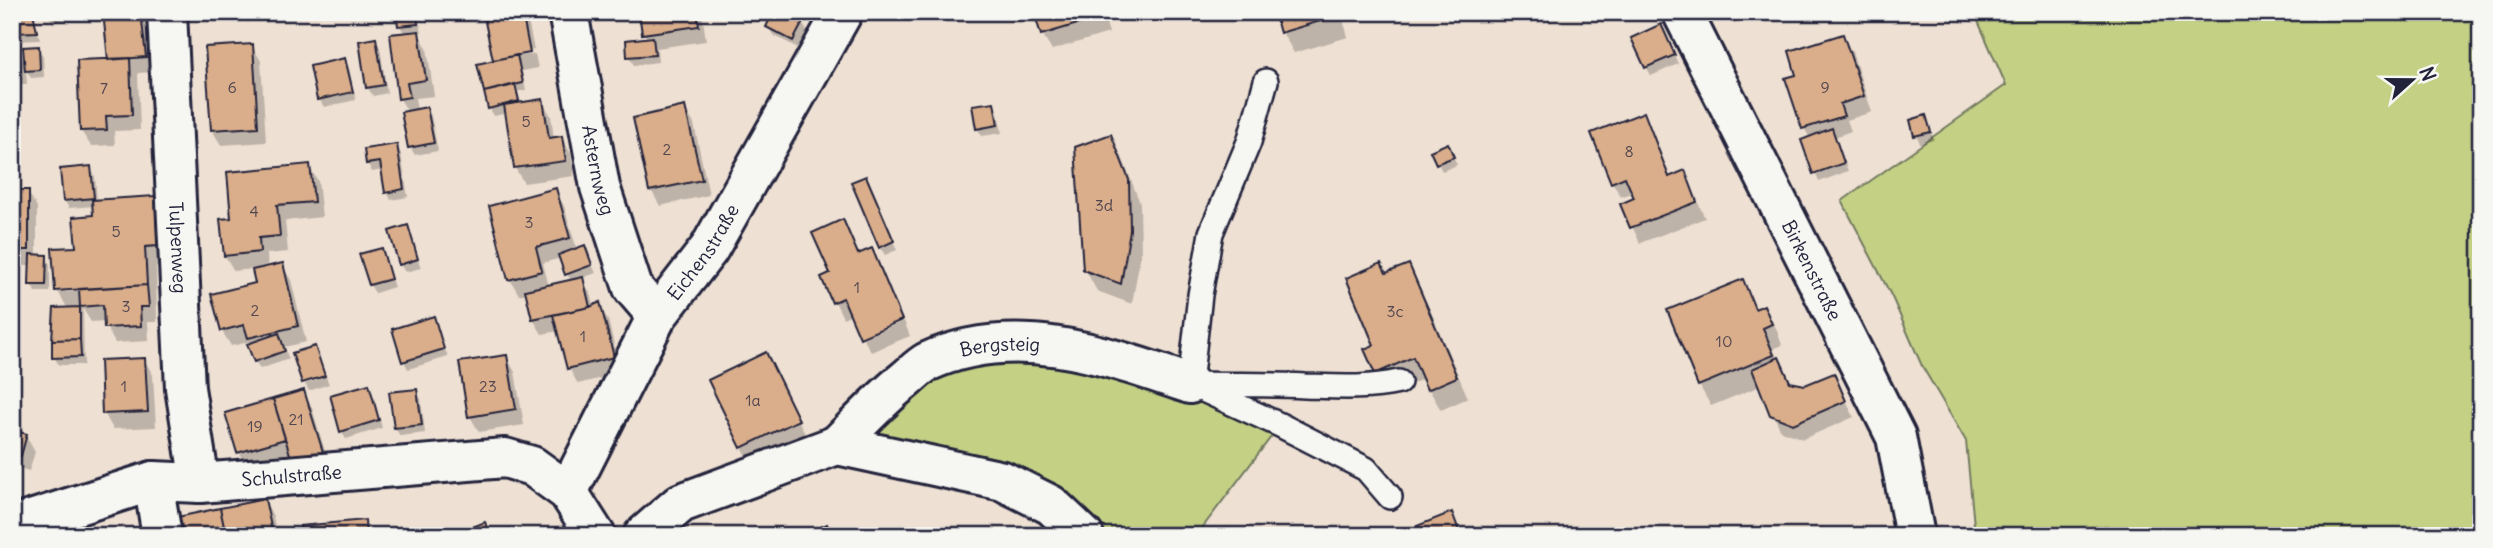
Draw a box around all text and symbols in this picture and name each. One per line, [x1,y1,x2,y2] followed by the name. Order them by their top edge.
[2378,46,2448,116] north arrow
[2414,63,2441,84] text: N
[227,77,237,97] house number: 6
[1820,77,1830,97] house number: 9
[100,78,108,98] house number: 7
[521,111,531,131] house number: 5
[577,123,620,218] street label: Asternweg
[663,139,672,159] house number: 2
[1624,141,1634,161] house number: 8
[1095,195,1113,215] house number: 3d
[662,200,744,305] street label: Eichenstraße
[164,201,192,294] street label: Tulpenweg
[249,201,259,221] house number: 4
[524,212,534,232] house number: 3
[1777,216,1847,324] street label: Birkenstraße
[111,221,121,241] house number: 5
[854,277,860,297] house number: 1
[121,296,131,316] house number: 3
[251,300,260,320] house number: 2
[1386,301,1404,321] house number: 3c
[580,326,586,346] house number: 1
[957,331,1041,362] street label: Bergsteig
[1716,331,1732,351] house number: 10
[121,376,127,396] house number: 1
[479,376,497,396] house number: 23
[745,390,761,410] house number: 1a
[288,409,304,429] house number: 21
[247,416,263,436] house number: 19
[241,459,343,492] street label: Schulstraße

